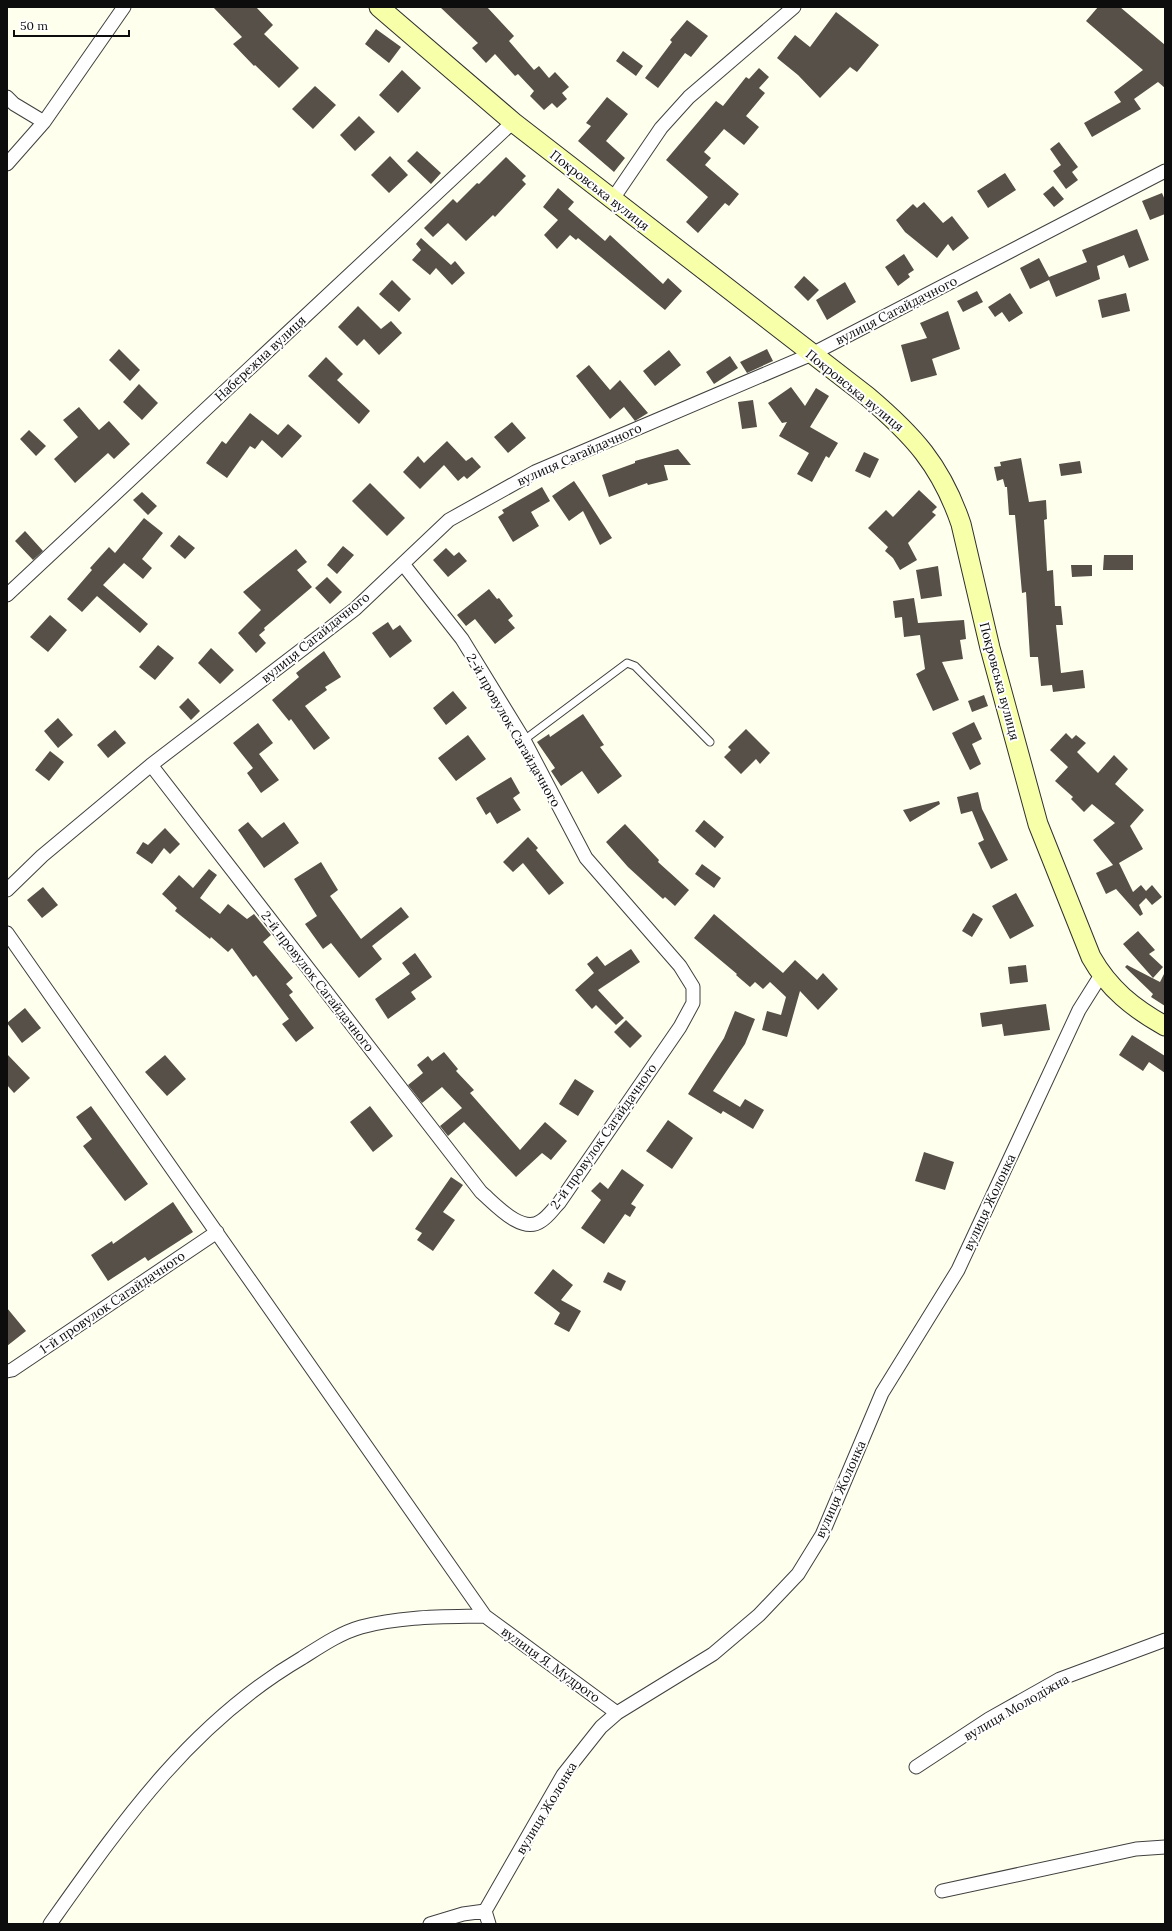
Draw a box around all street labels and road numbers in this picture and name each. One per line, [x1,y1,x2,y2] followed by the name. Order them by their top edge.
[547,146,653,234] street label: Покровська вулиця
[832,272,961,349] street label: вулиця Сагайдачного
[211,312,309,405] street label: Набережна вулиця
[802,346,907,435] street label: Покровська вулиця
[514,419,645,490] street label: вулиця Сагайдачного
[258,588,373,686] street label: вулиця Сагайдачного
[976,620,1023,742] street label: Покровська вулиця
[463,651,565,810] street label: 2-й провулок Сагайдачного
[257,907,378,1056] street label: 2-й провулок Сагайдачного
[546,1060,661,1213] street label: 2-й провулок Сагайдачного
[960,1151,1019,1253] street label: вулиця Жолонка
[36,1247,189,1358] street label: 1-й провулок Сагайдачного
[811,1438,870,1541] street label: вулиця Жолонка
[498,1623,604,1706] street label: вулиця Я. Мудрого
[960,1670,1072,1745] street label: вулиця Молодіжна
[512,1759,581,1858] street label: вулиця Жолонка

